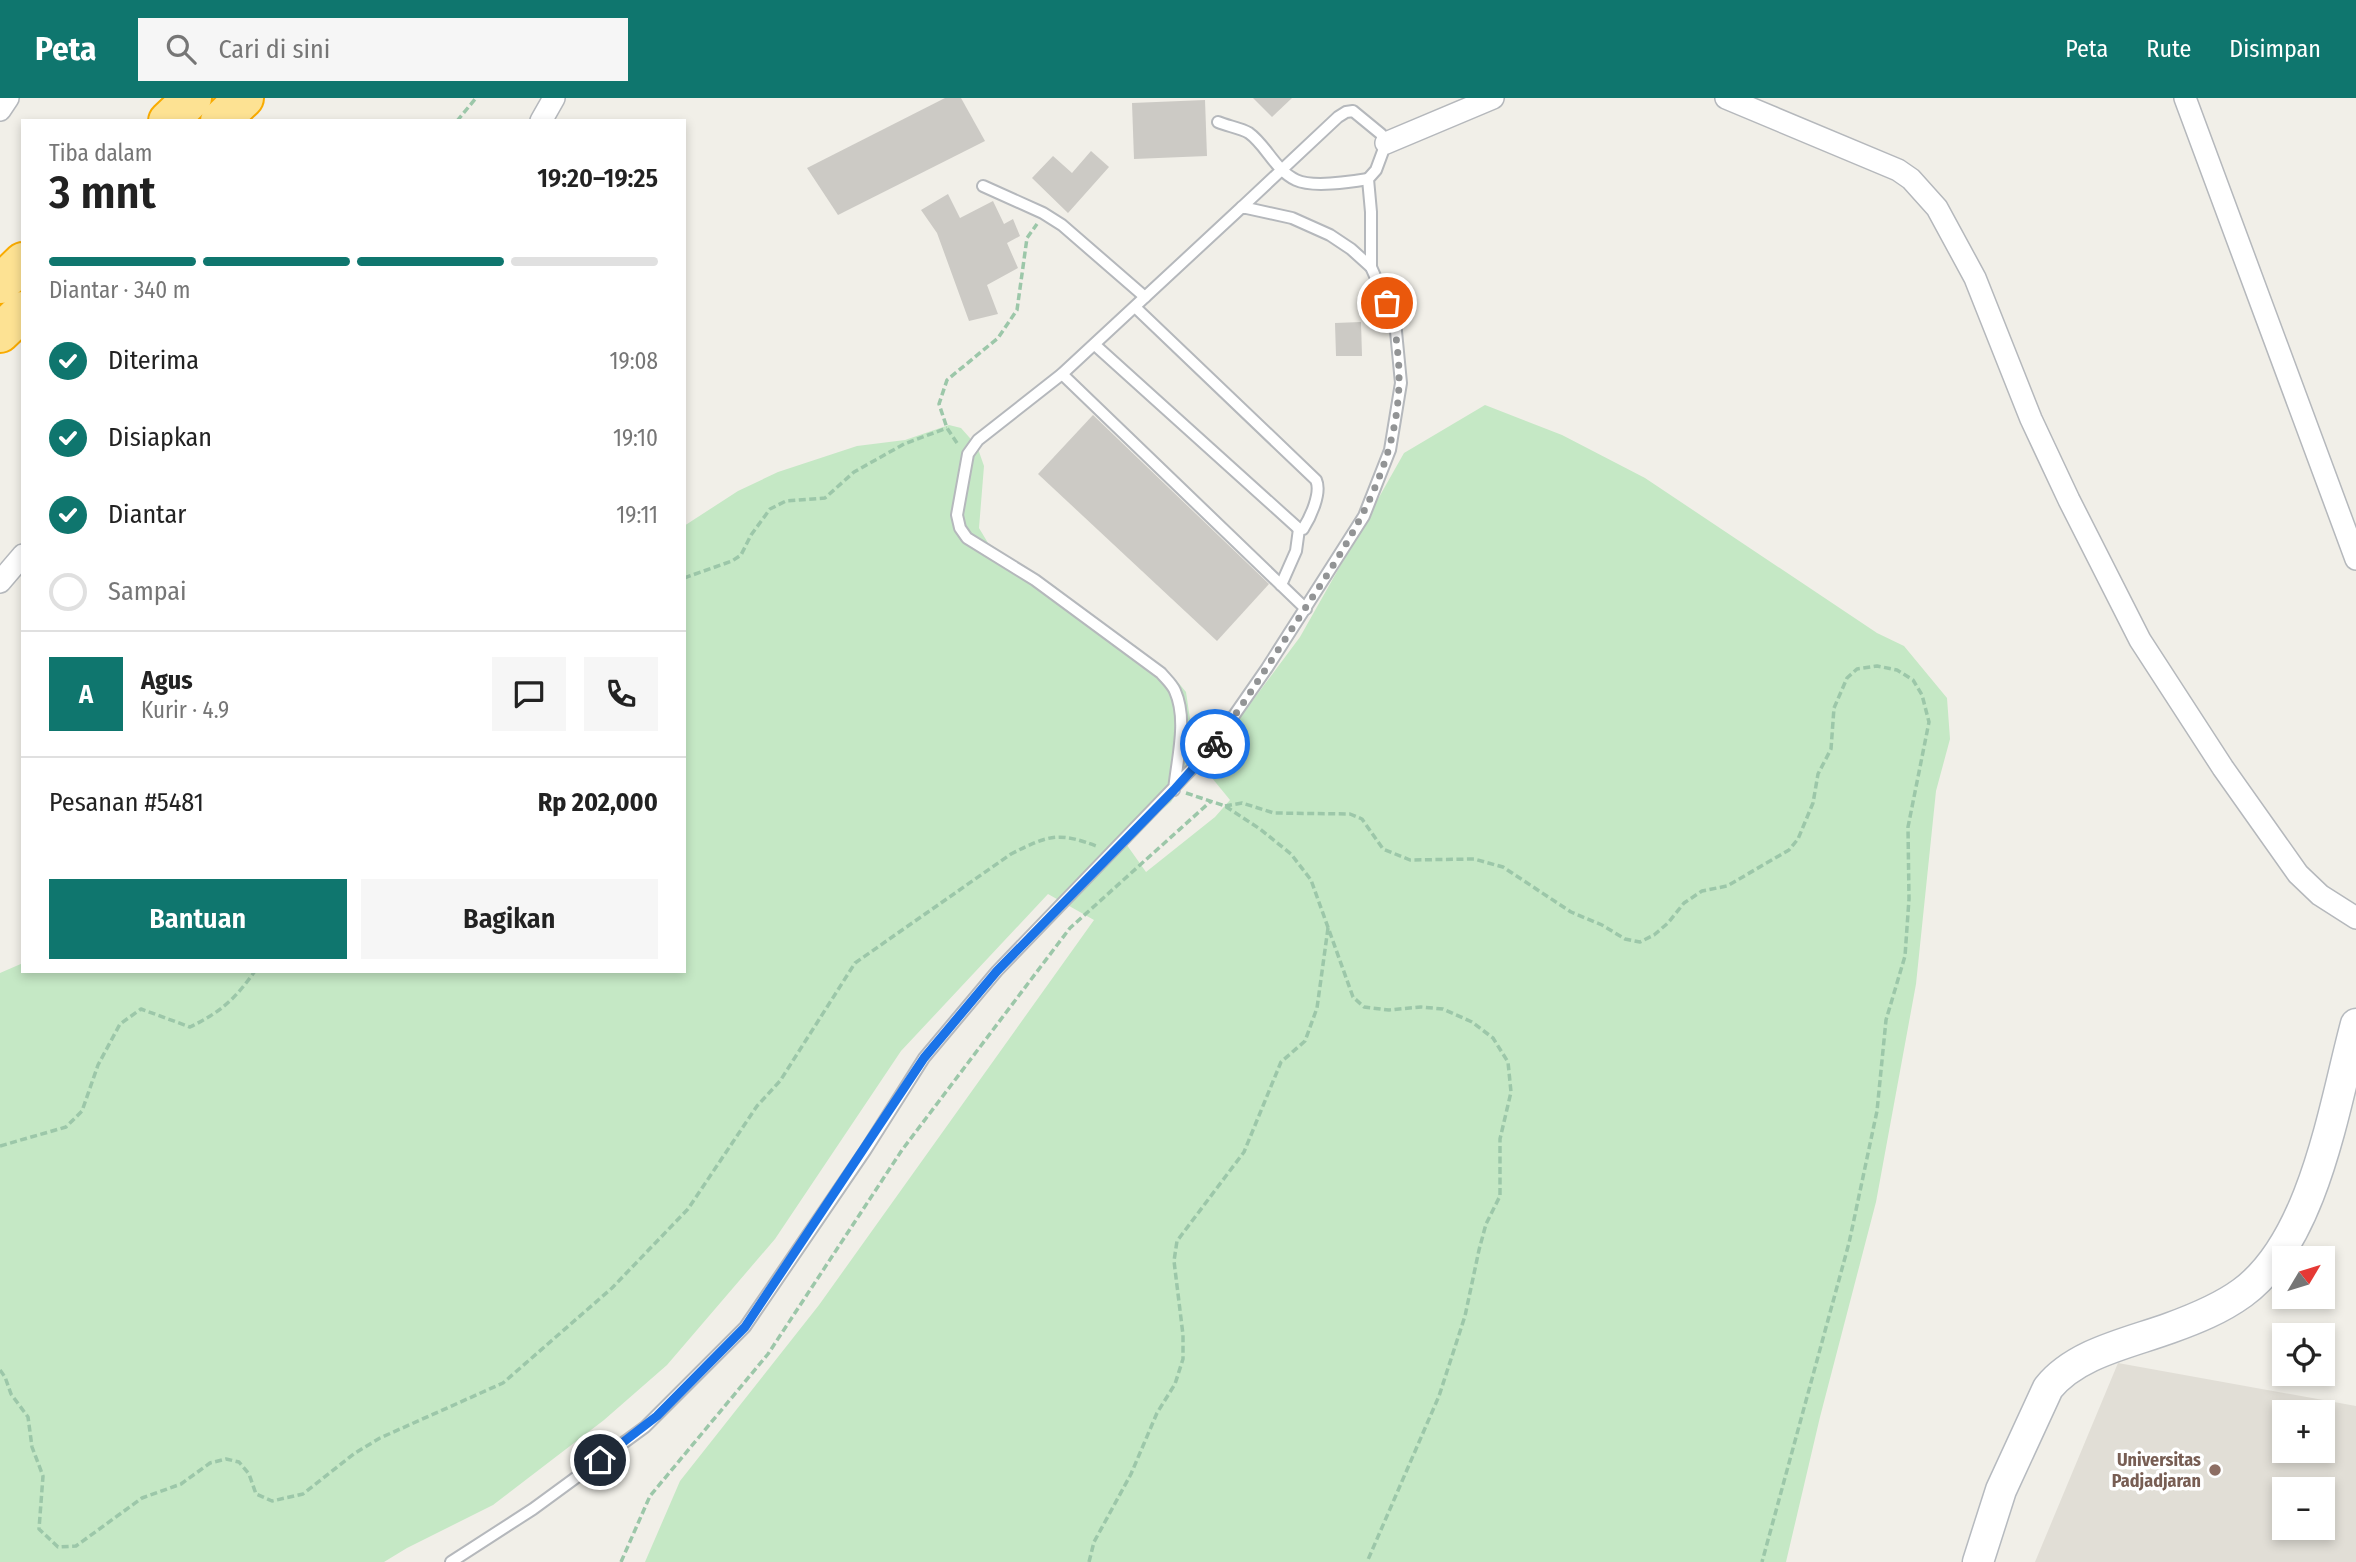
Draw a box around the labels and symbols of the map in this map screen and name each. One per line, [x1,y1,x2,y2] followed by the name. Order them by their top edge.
[1357,273,1417,333] pin
[1180,709,1250,779] courier
[2272,1246,2334,1309] north arrow
[570,1430,630,1490] pin
[2112,1449,2201,1492] place label: Universitas Padjadjaran
[2207,1462,2223,1478] marker: Universitas Padjadjaran

